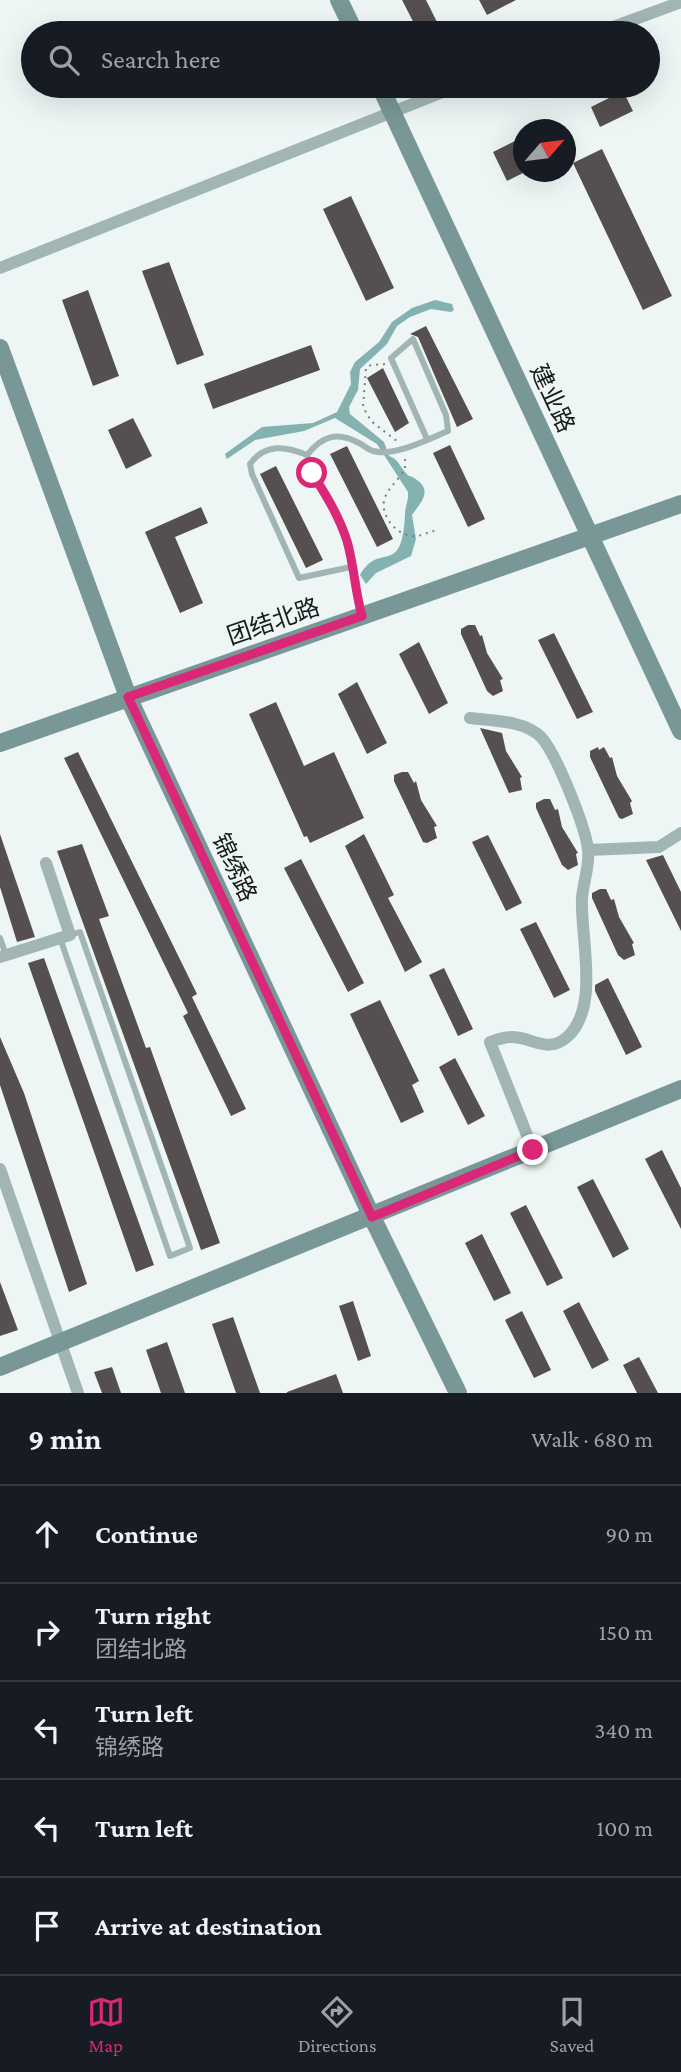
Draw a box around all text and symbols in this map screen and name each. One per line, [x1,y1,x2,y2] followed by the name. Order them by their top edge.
[21,21,660,98] search box
[45,41,83,79] icon: search
[101,45,220,74] text: Search here
[513,119,576,182] north arrow
[526,360,580,436] street label: 建业路
[296,457,327,488] route start
[223,593,323,649] street label: 团结北路
[208,829,262,905] street label: 锦绣路
[517,1134,548,1165] route end
[28,1422,101,1455] text: 9 min
[531,1426,653,1452] text: Walk · 680 m
[28,1515,66,1553] icon: ahead
[95,1520,198,1549] text: Continue
[606,1521,653,1547] text: 90 m
[95,1601,211,1630] text: Turn right
[28,1613,66,1651] icon: right
[599,1619,653,1645] text: 150 m
[95,1636,187,1662] text: 团结北路
[95,1699,193,1728] text: Turn left
[28,1711,66,1749] icon: left
[595,1717,653,1743] text: 340 m
[95,1734,164,1760] text: 锦绣路
[28,1809,66,1847] icon: left
[95,1814,193,1843] text: Turn left
[597,1815,653,1841] text: 100 m
[28,1907,66,1945] icon: arrive
[95,1912,322,1941] text: Arrive at destination
[87,1993,125,2056] tab: Map
[298,1993,377,2056] tab: Directions
[550,1993,594,2056] tab: Saved

